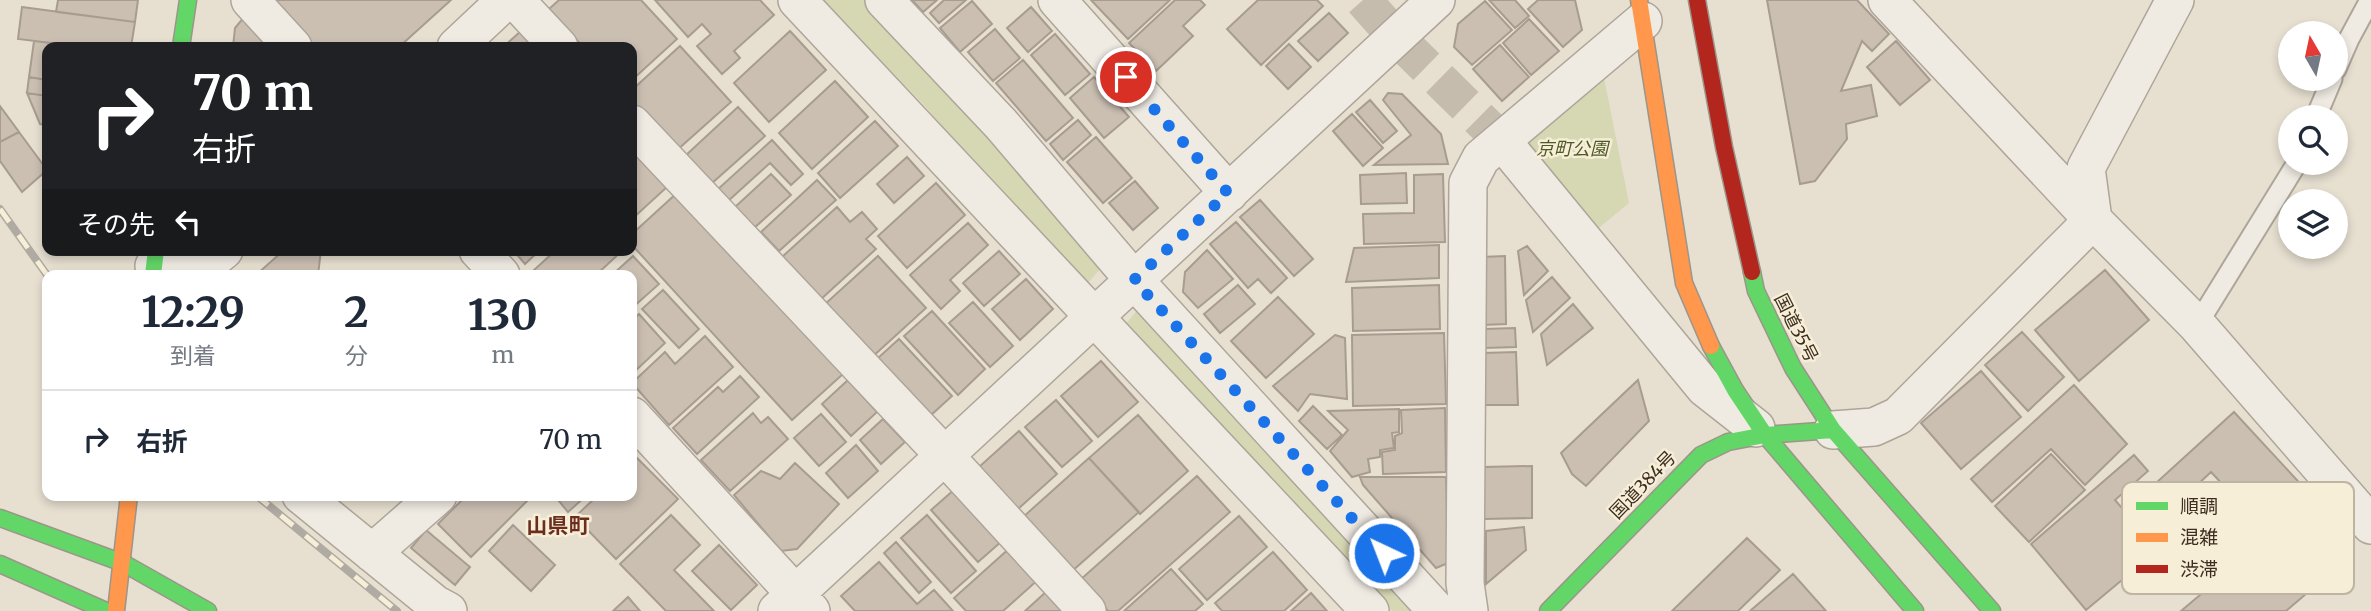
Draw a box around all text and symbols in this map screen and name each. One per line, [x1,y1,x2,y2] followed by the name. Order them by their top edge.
[2278,21,2348,91] north arrow
[2278,21,2348,259] map controls
[1096,47,1156,107] pin
[1107,58,1145,96] icon: arrive
[192,62,313,123] text: 70 m
[77,70,168,161] icon: right
[2278,105,2348,175] button: search
[192,129,256,169] text: 右折
[1536,137,1611,160] park label: 京町公園
[2278,189,2348,259] button: layers
[169,203,207,241] icon: left
[77,208,155,241] text: その先
[141,286,245,338] text: 12:29
[344,286,369,338] text: 2
[468,289,538,341] text: 130
[1769,290,1823,366] street label: 国道35号
[491,340,514,369] text: m
[170,341,216,370] text: 到着
[345,341,368,370] text: 分
[77,420,115,458] icon: right
[539,423,602,456] text: 70 m
[136,425,188,458] text: 右折
[1605,446,1681,524] street label: 国道384号
[2122,482,2354,594] legend
[2180,494,2218,518] text: 順調
[527,512,590,539] district label: 山県町
[1347,516,1421,590] position arrow
[2180,525,2218,549] text: 混雑
[2180,557,2218,581] text: 渋滞

